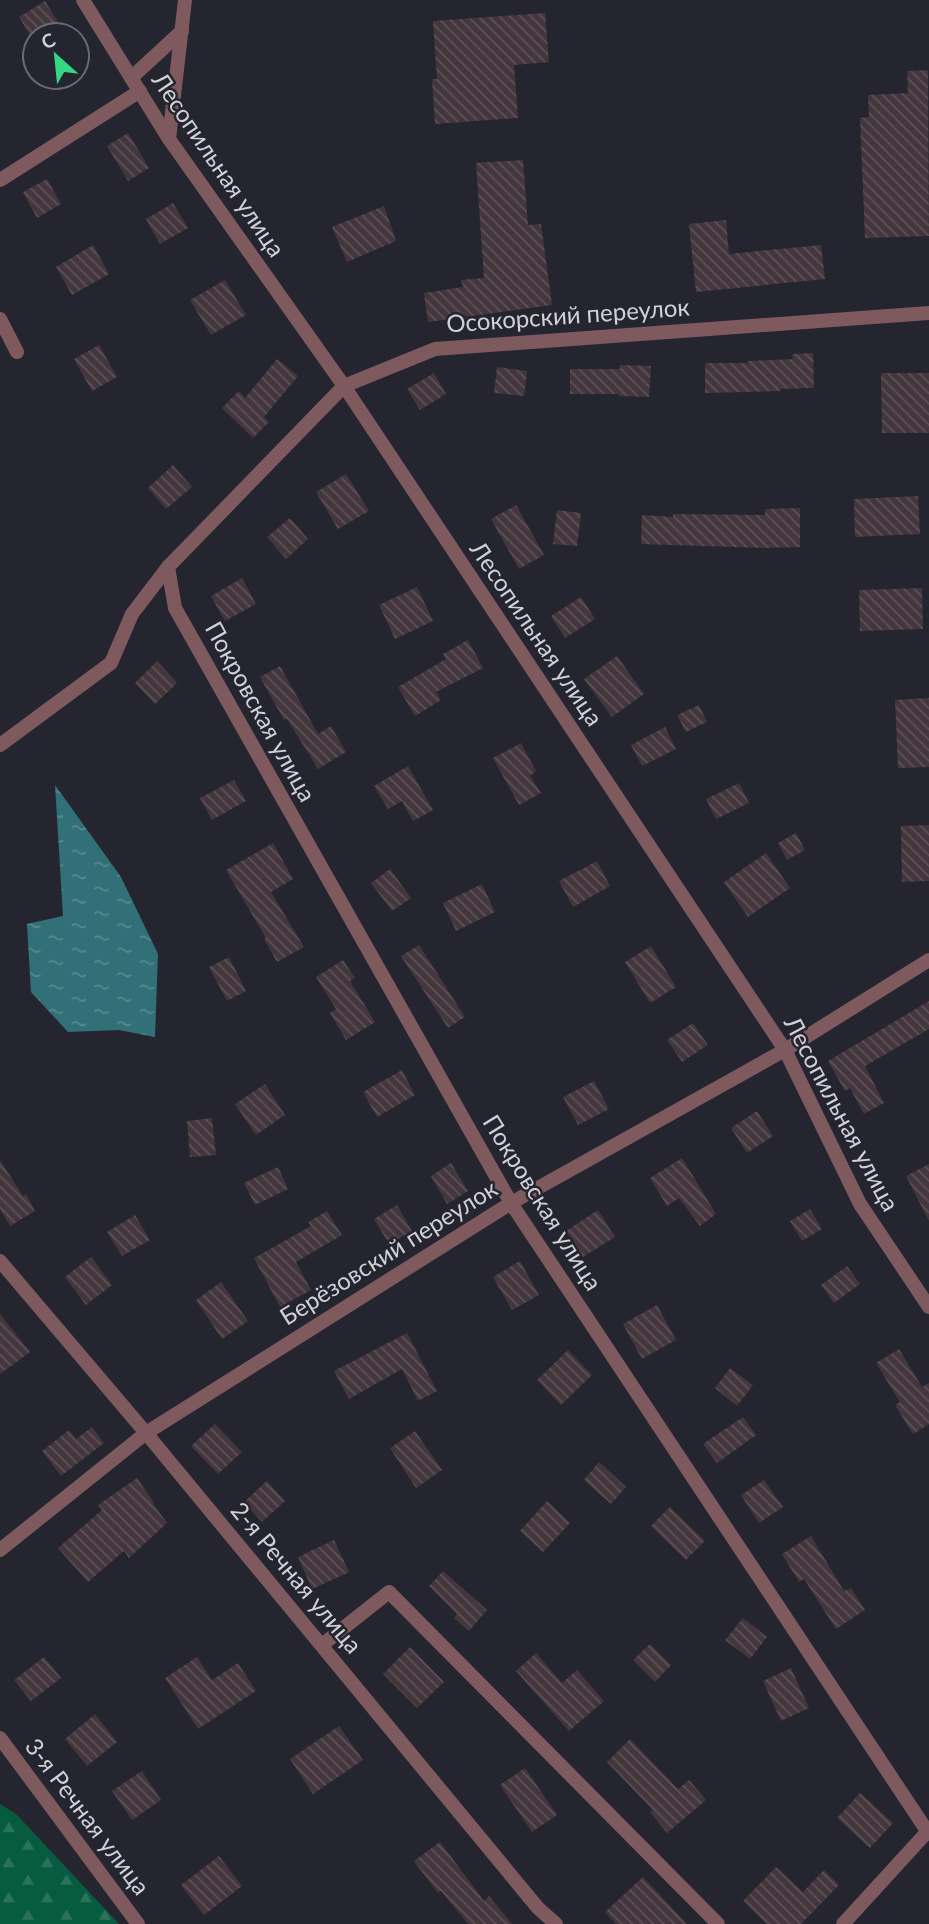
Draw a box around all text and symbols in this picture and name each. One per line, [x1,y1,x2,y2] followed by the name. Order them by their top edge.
[21,21,91,91] north arrow
[37,27,59,54] text: С
[146,66,292,262] street label: Лесопильная улица
[445,291,691,337] street label: Осокорский переулок
[464,535,610,731] street label: Лесопильная улица
[200,616,323,806] street label: Покровская улица
[778,1010,906,1216] street label: Лесопильная улица
[478,1109,609,1295] street label: Покровская улица
[274,1173,503,1330] street label: Берёзовский переулок
[225,1495,369,1659] street label: 2-я Речная улица
[20,1732,157,1900] street label: 3-я Речная улица

